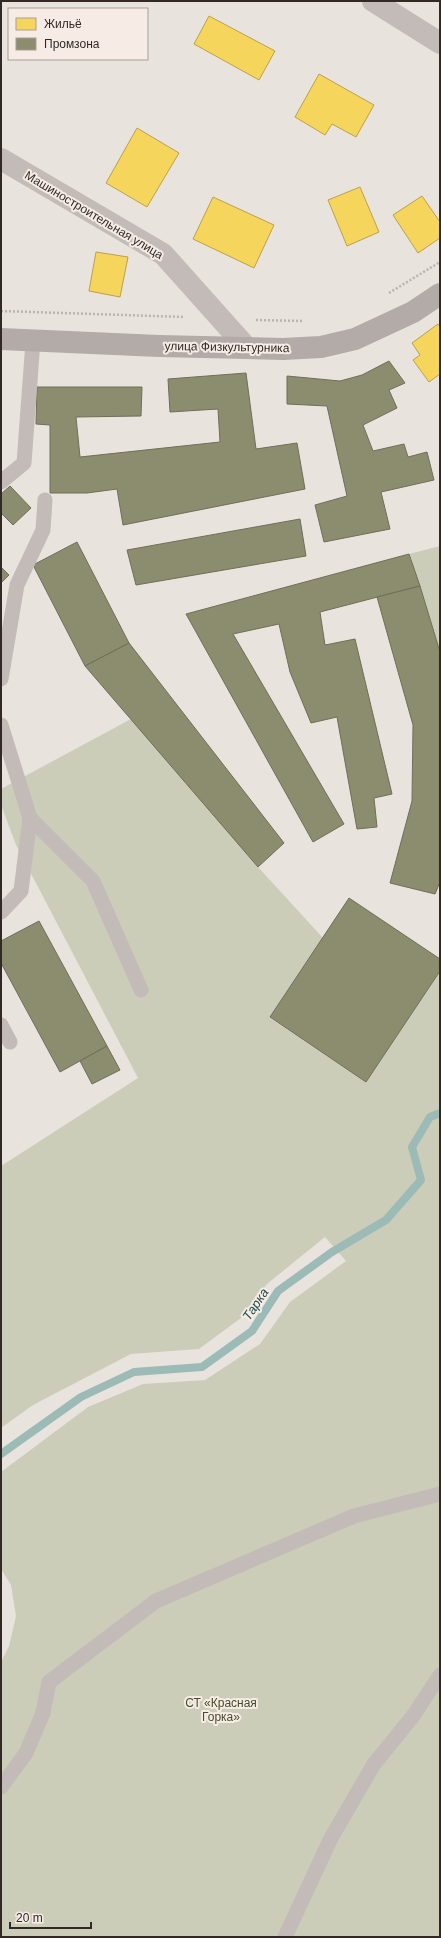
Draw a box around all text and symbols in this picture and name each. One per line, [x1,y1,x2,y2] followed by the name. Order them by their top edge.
[8,8,148,60] legend
[44,17,82,31] text: Жильё
[44,37,100,51] text: Промзона
[22,168,166,262] street label: Машиностроительная улица
[164,339,290,355] street label: улица Физкультурника
[239,1285,272,1323] water label: Тарка
[185,1696,257,1724] park label: СТ «Красная Горка»
[10,1904,91,1930] scale bar
[16,1911,43,1925] text: 20 m

